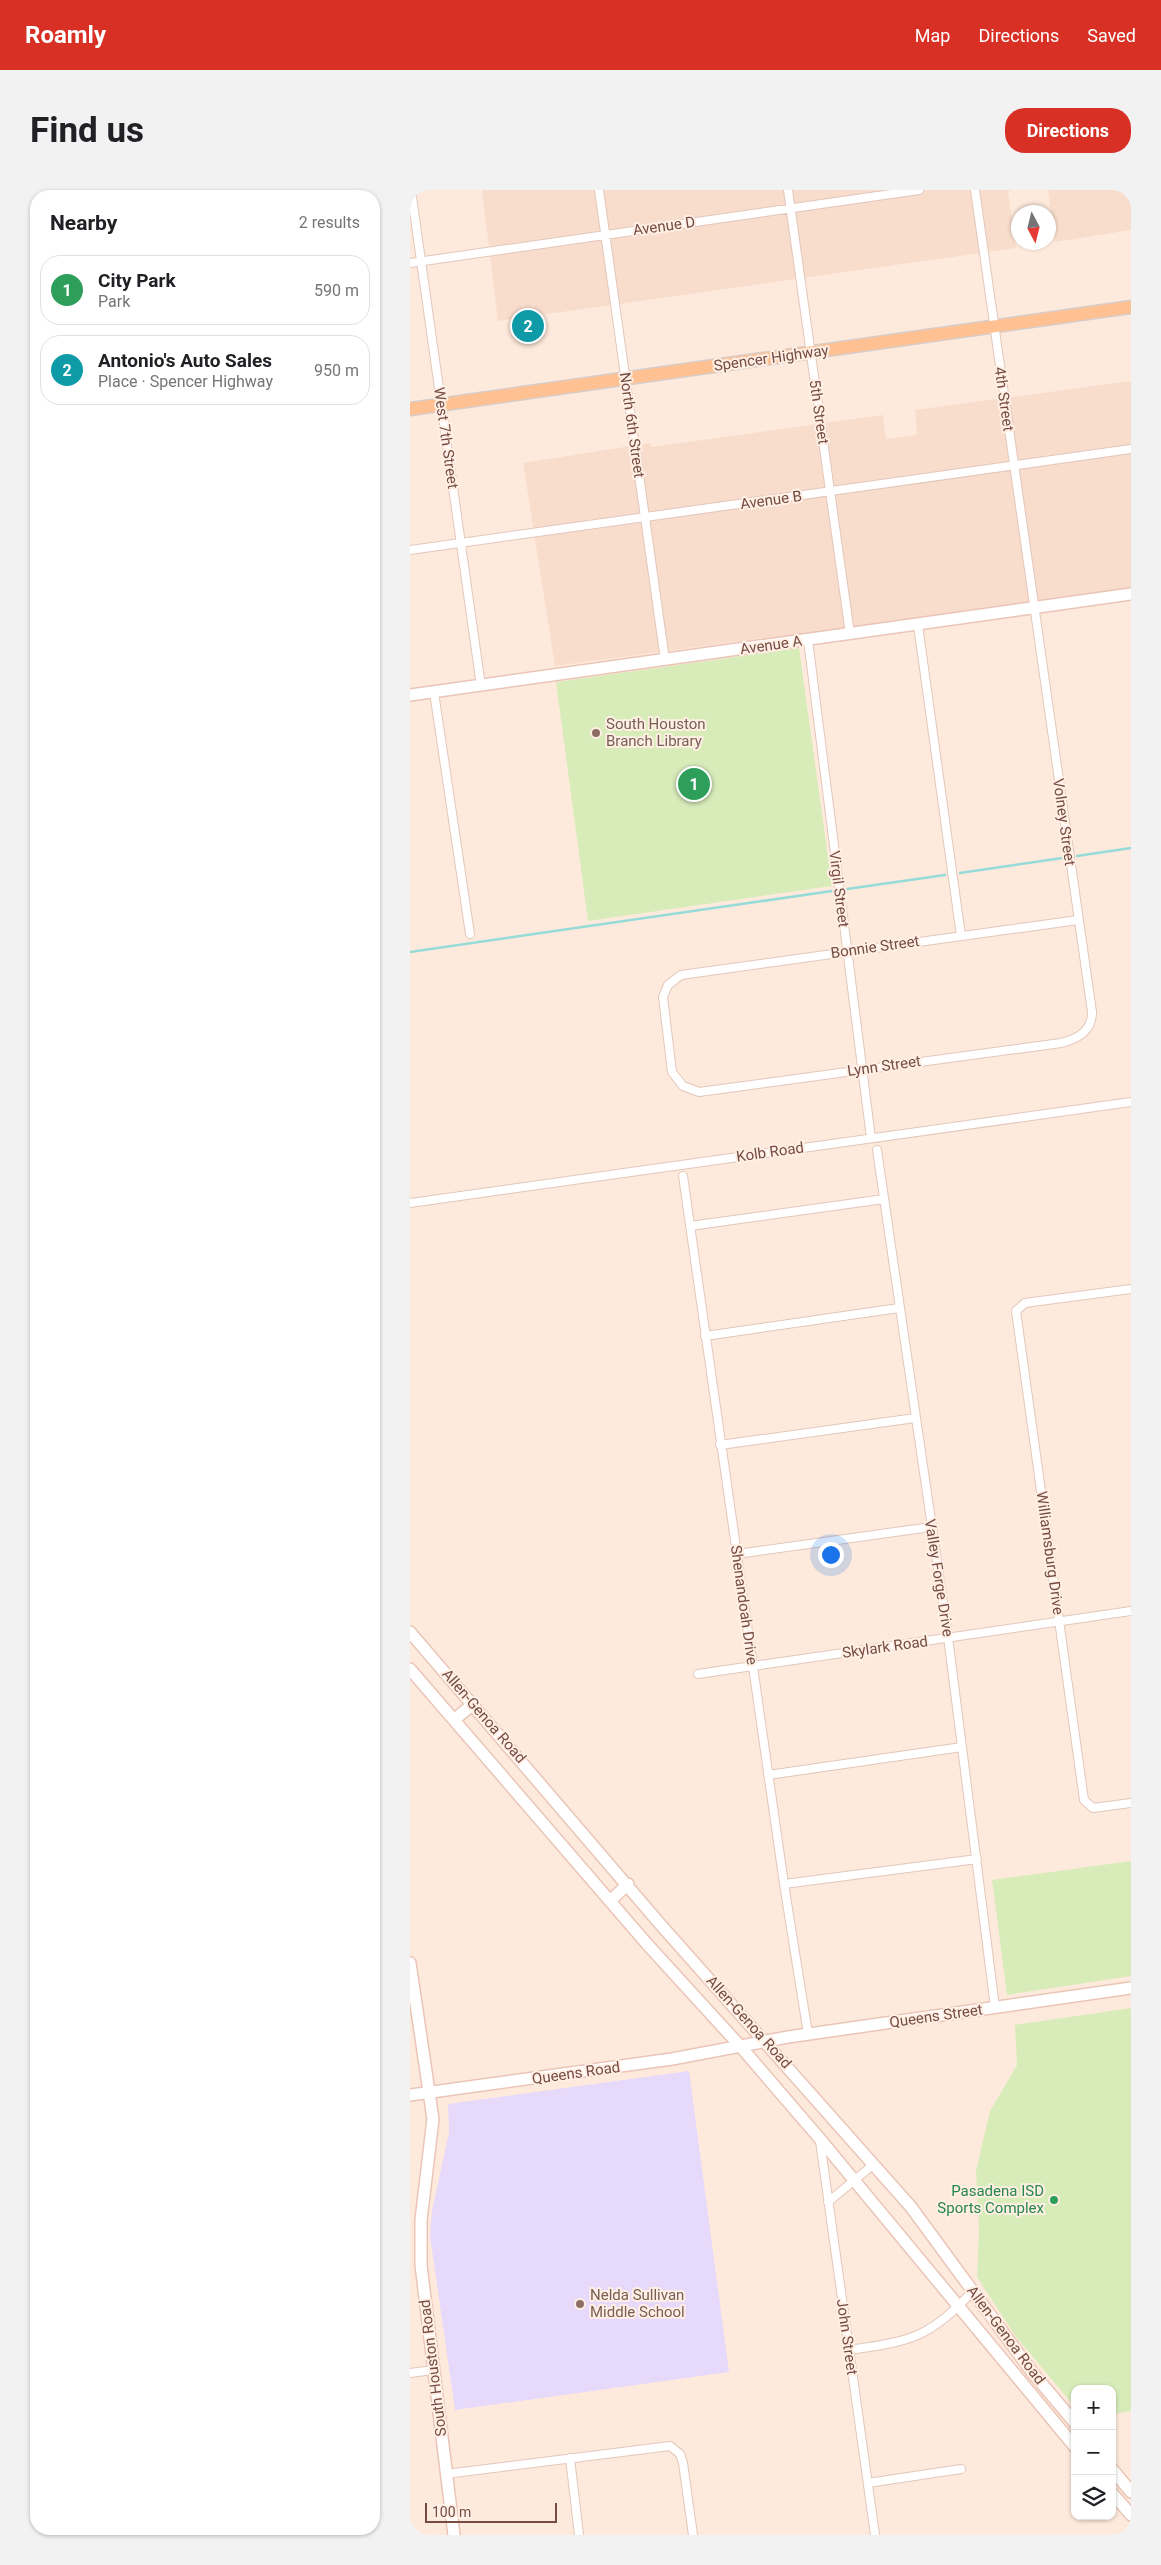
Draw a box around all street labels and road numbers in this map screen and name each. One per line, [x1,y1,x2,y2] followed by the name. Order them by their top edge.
[632,213,696,239] street label: Avenue D
[712,341,830,375] street label: Spencer Highway
[991,366,1017,432] street label: 4th Street
[616,371,648,479] street label: North 6th Street
[806,379,832,445] street label: 5th Street
[430,386,462,490] street label: West 7th Street
[739,487,803,513] street label: Avenue B
[739,632,803,658] street label: Avenue A
[1049,777,1079,867] street label: Volney Street
[825,850,853,928] street label: Virgil Street
[829,932,921,962] street label: Bonnie Street
[846,1052,922,1080] street label: Lynn Street
[735,1138,805,1166] street label: Kolb Road
[1032,1490,1068,1616] street label: Williamsburg Drive
[921,1518,957,1638] street label: Valley Forge Drive
[727,1544,761,1666] street label: Shenandoah Drive
[841,1632,929,1662] street label: Skylark Road
[438,1665,530,1767] street label: Allen-Genoa Road
[703,1972,795,2072] street label: Allen-Genoa Road
[888,2001,984,2031] street label: Queens Street
[531,2058,621,2088] street label: Queens Road
[963,2282,1049,2388] street label: Allen-Genoa Road
[833,2298,861,2376] street label: John Street
[416,2299,450,2437] street label: South Houston Road

